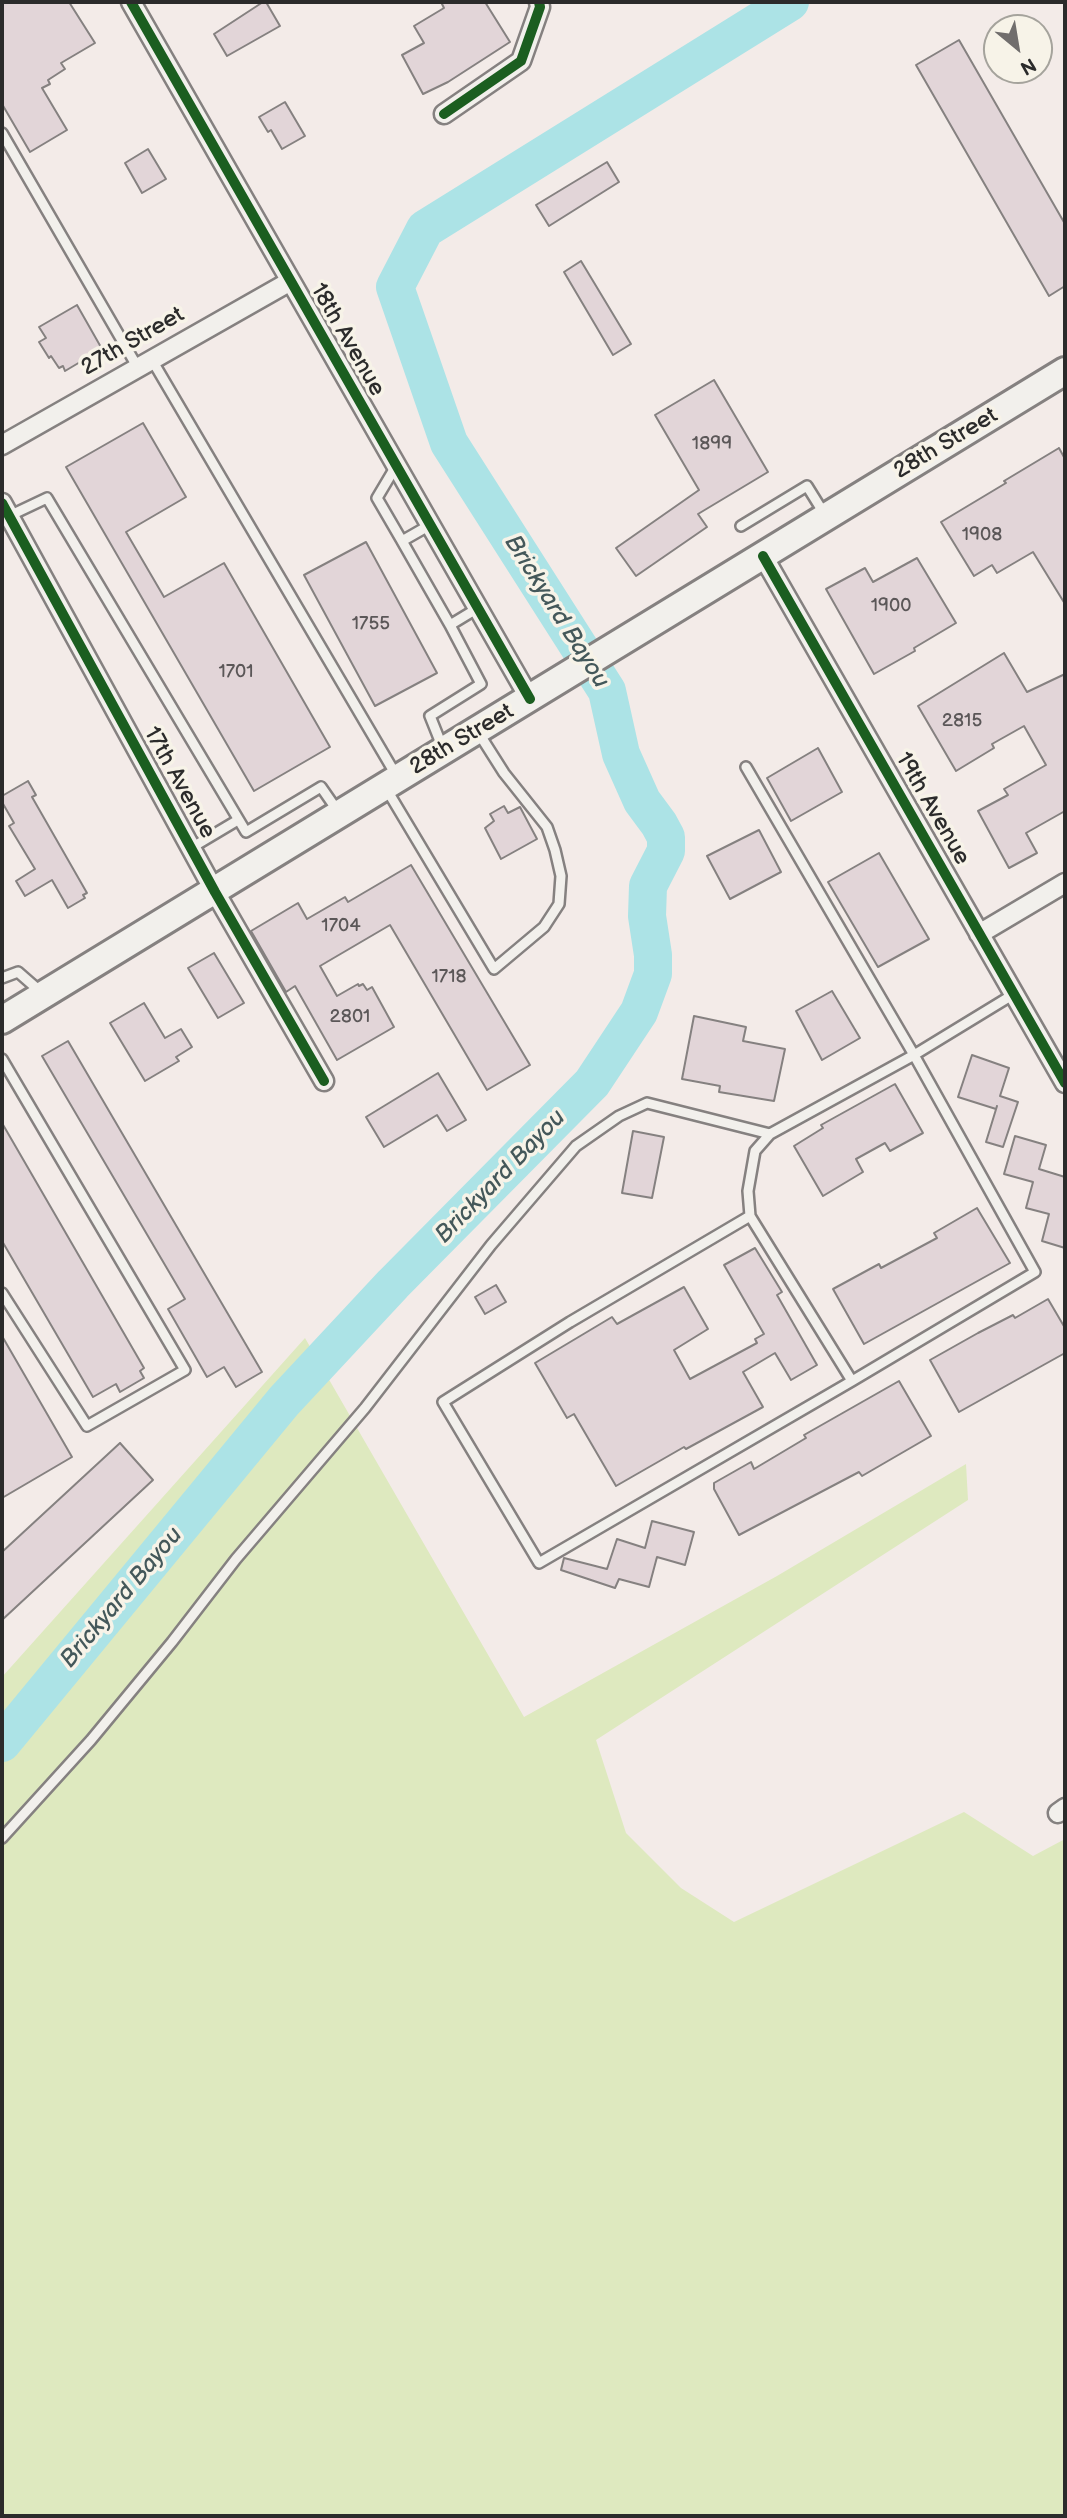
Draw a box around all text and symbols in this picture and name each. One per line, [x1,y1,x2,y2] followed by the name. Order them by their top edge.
[983,14,1053,84] north arrow
[1016,52,1040,79] text: N
[304,279,390,401] street label: 18th Avenue
[77,302,189,382] street label: 27th Street
[889,402,1003,486] street label: 28th Street
[692,433,732,455] house number: 1899
[962,524,1002,546] house number: 1908
[497,530,615,694] water label: Brickyard Bayou
[871,595,911,617] house number: 1900
[352,613,390,635] house number: 1755
[218,661,254,683] house number: 1701
[405,698,519,782] street label: 28th Street
[942,710,982,732] house number: 2815
[137,722,221,844] street label: 17th Avenue
[889,748,975,870] street label: 19th Avenue
[321,915,361,937] house number: 1704
[431,966,467,988] house number: 1718
[330,1006,370,1028] house number: 2801
[430,1104,572,1250] water label: Brickyard Bayou
[55,1522,189,1674] water label: Brickyard Bayou

